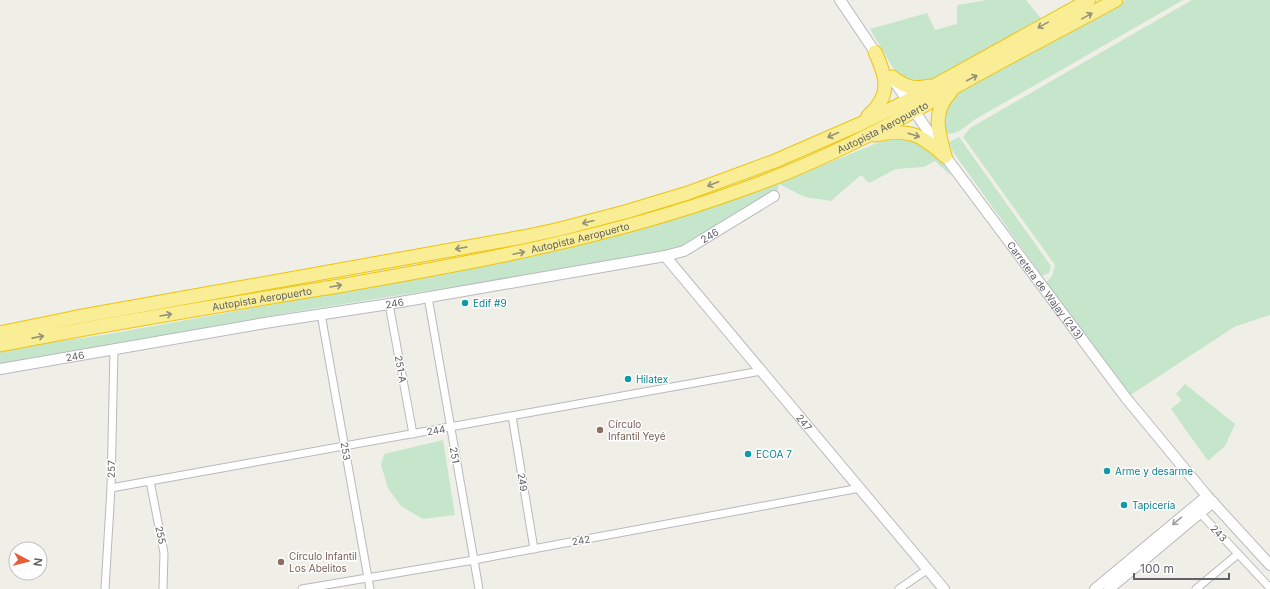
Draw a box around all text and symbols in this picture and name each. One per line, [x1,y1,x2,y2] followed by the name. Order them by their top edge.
[1081,12,1093,20] one-way arrow
[1037,22,1049,30] one-way arrow
[966,74,978,81] one-way arrow
[835,99,930,156] street label: Autopista Aeropuerto
[828,132,840,140] one-way arrow
[907,132,919,140] one-way arrow
[707,181,719,189] one-way arrow
[582,219,595,226] one-way arrow
[530,220,631,255] street label: Autopista Aeropuerto
[698,225,721,245] street label: 246
[1005,239,1086,342] street label: Carretera de Wajay (243)
[455,244,468,252] one-way arrow
[512,248,525,256] one-way arrow
[329,282,342,290] one-way arrow
[211,285,313,313] street label: Autopista Aeropuerto
[384,296,405,310] street label: 246
[473,297,507,309] place label: Edif #9
[460,298,470,308] marker: Edif #9
[159,310,172,318] one-way arrow
[31,333,44,341] one-way arrow
[65,349,85,364] street label: 246
[393,354,409,384] street label: 251-A
[636,373,669,385] place label: Hilatex
[623,374,633,384] marker: Hilatex
[794,412,815,433] street label: 247
[608,418,666,442] place label: Círculo Infantil Yeyé
[426,422,446,438] street label: 244
[595,425,605,435] marker: Círculo Infantil Yeyé
[338,441,354,461] street label: 253
[448,446,462,464] street label: 251
[756,448,792,460] place label: ECOA 7
[743,449,753,459] marker: ECOA 7
[105,460,117,478] street label: 257
[1115,465,1193,477] place label: Arme y desarme
[1102,466,1112,476] marker: Arme y desarme
[516,472,530,492] street label: 249
[1132,499,1175,511] place label: Tapicería
[1119,500,1129,510] marker: Tapicería
[1172,516,1183,525] one-way arrow
[1208,522,1230,544] street label: 243
[153,525,169,545] street label: 255
[571,532,591,548] street label: 242
[8,541,48,581] north arrow
[289,550,357,574] place label: Círculo Infantil Los Abelitos
[1134,555,1229,581] scale bar
[30,557,45,567] text: N
[276,557,286,567] marker: Círculo Infantil Los Abelitos
[1140,561,1174,576] text: 100 m

